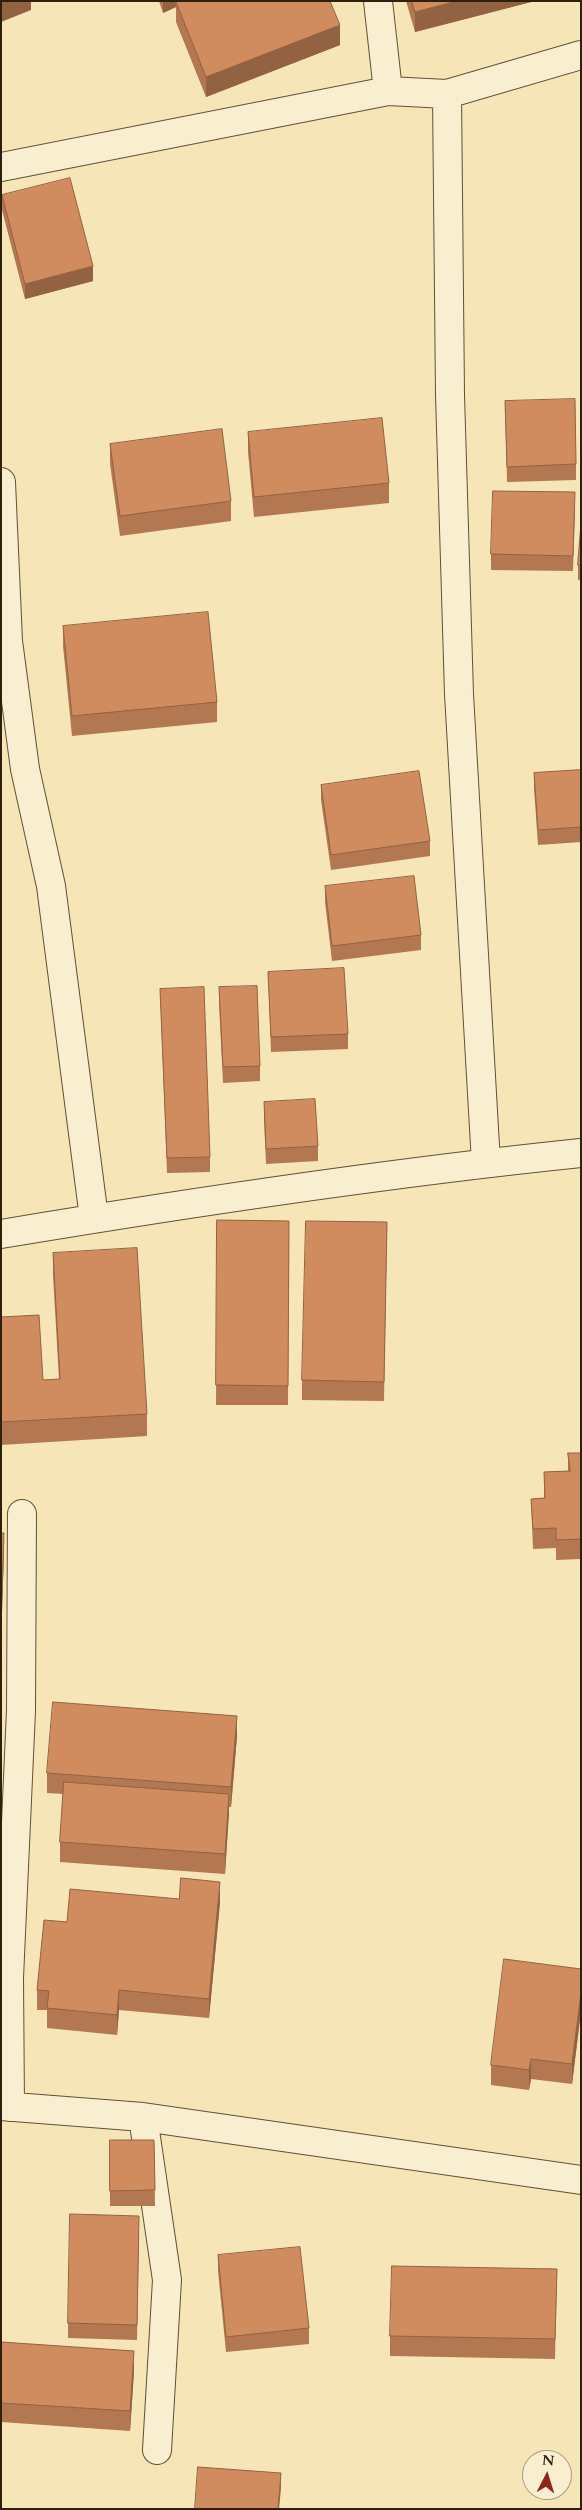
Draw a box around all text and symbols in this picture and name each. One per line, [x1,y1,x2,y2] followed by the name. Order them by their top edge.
[522,2450,572,2500] north arrow
[541,2451,555,2471] text: N

